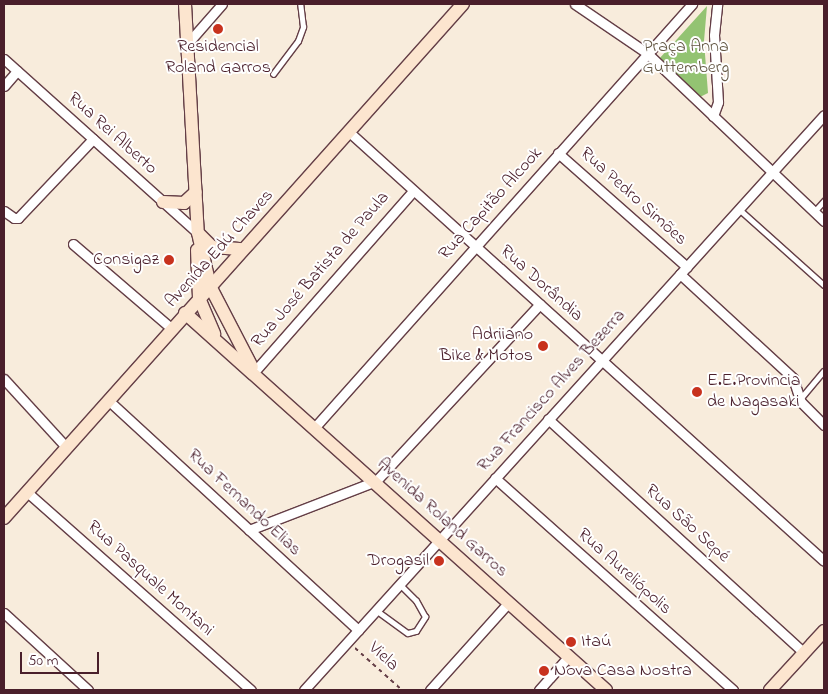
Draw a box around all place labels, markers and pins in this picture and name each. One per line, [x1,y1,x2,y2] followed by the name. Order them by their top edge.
[212,23,224,35] marker: Residencial Roland Garros
[165,37,271,80] place label: Residencial Roland Garros
[93,249,159,271] place label: Consigaz
[163,254,175,266] marker: Consigaz
[440,325,533,368] place label: Adriiano Bike & Motos
[537,340,549,352] marker: Adriiano Bike & Motos
[707,371,800,414] place label: E.E.Provincia de Nagasaki
[691,386,703,398] marker: E.E.Provincia de Nagasaki
[368,550,429,572] place label: Drogasil
[433,555,445,567] marker: Drogasil
[581,631,611,653] place label: Itaú
[565,636,577,648] marker: Itaú
[554,660,692,682] place label: Nova Casa Nostra
[538,665,550,677] marker: Nova Casa Nostra

